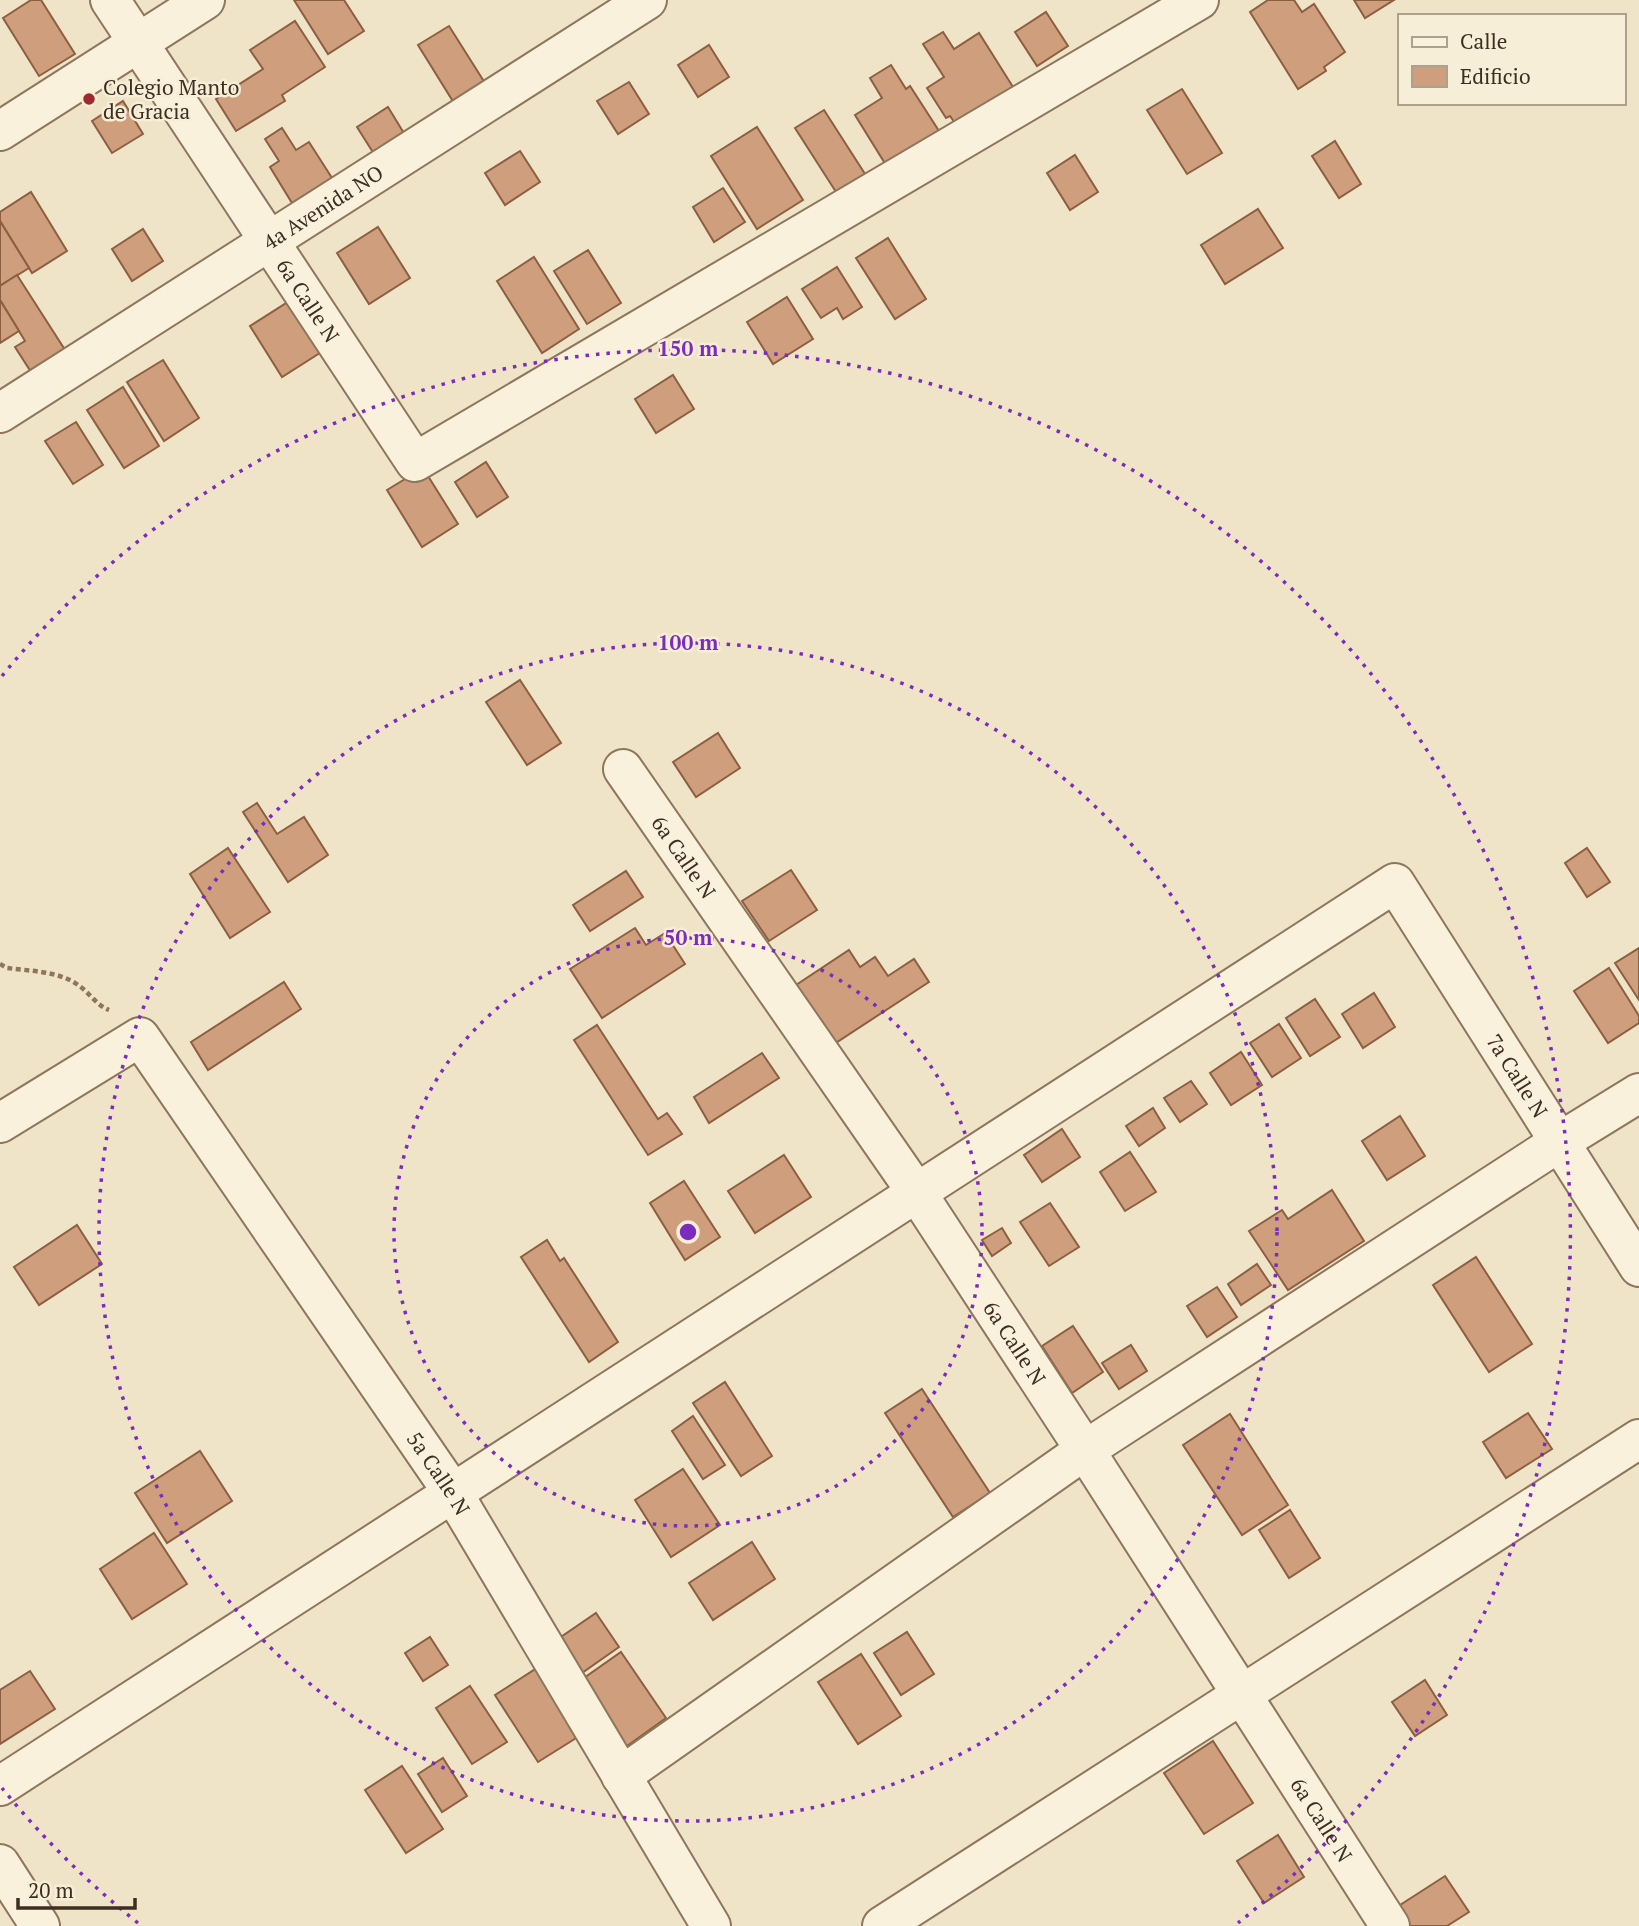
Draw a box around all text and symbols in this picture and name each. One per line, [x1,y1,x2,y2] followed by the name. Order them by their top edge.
[1398,14,1625,105] legend
[1460,27,1507,55] text: Calle
[1460,62,1531,90] text: Edificio
[103,73,239,125] place label: Colegio Manto de Gracia
[81,91,97,107] marker: Colegio Manto de Gracia
[257,158,388,256] street label: 4a Avenida NO
[271,253,346,348] street label: 6a Calle N
[658,334,719,362] text: 150 m
[658,628,719,656] text: 100 m
[645,810,722,904] street label: 6a Calle N
[664,923,713,951] text: 50 m
[1480,1029,1554,1123] street label: 7a Calle N
[676,1220,700,1244] centre of rings
[977,1296,1053,1390] street label: 6a Calle N
[401,1426,477,1520] street label: 5a Calle N
[1284,1772,1359,1867] street label: 6a Calle N
[18,1867,135,1911] scale bar
[28,1876,74,1904] text: 20 m

